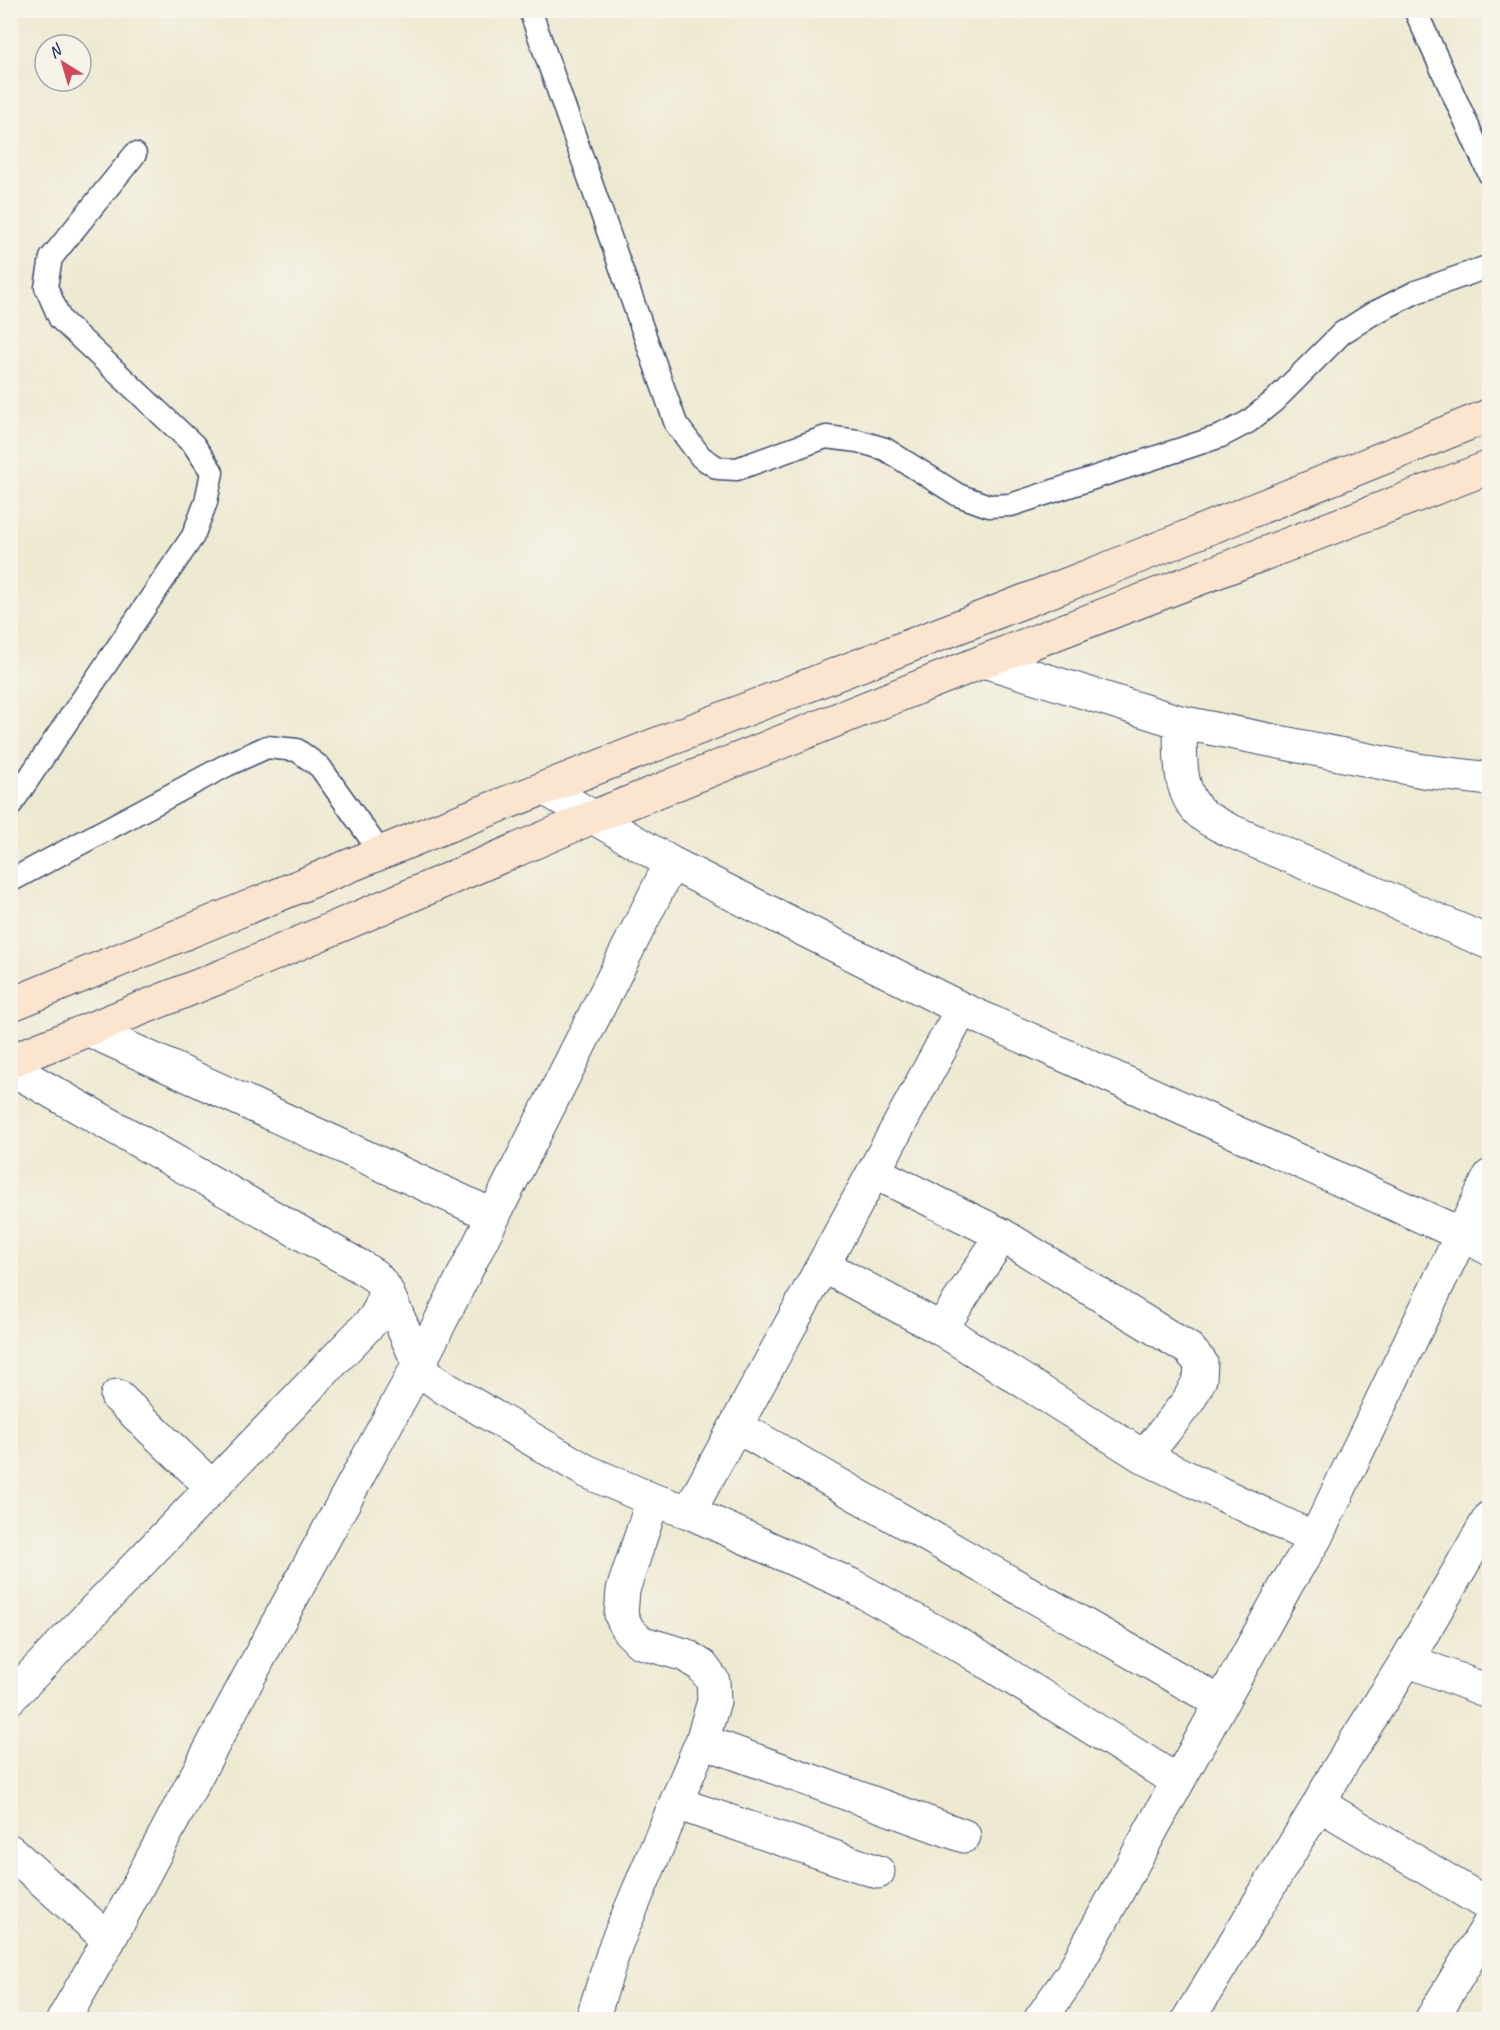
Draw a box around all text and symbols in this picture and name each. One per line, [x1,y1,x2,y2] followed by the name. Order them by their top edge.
[33,33,93,93] north arrow
[45,39,67,63] text: N

